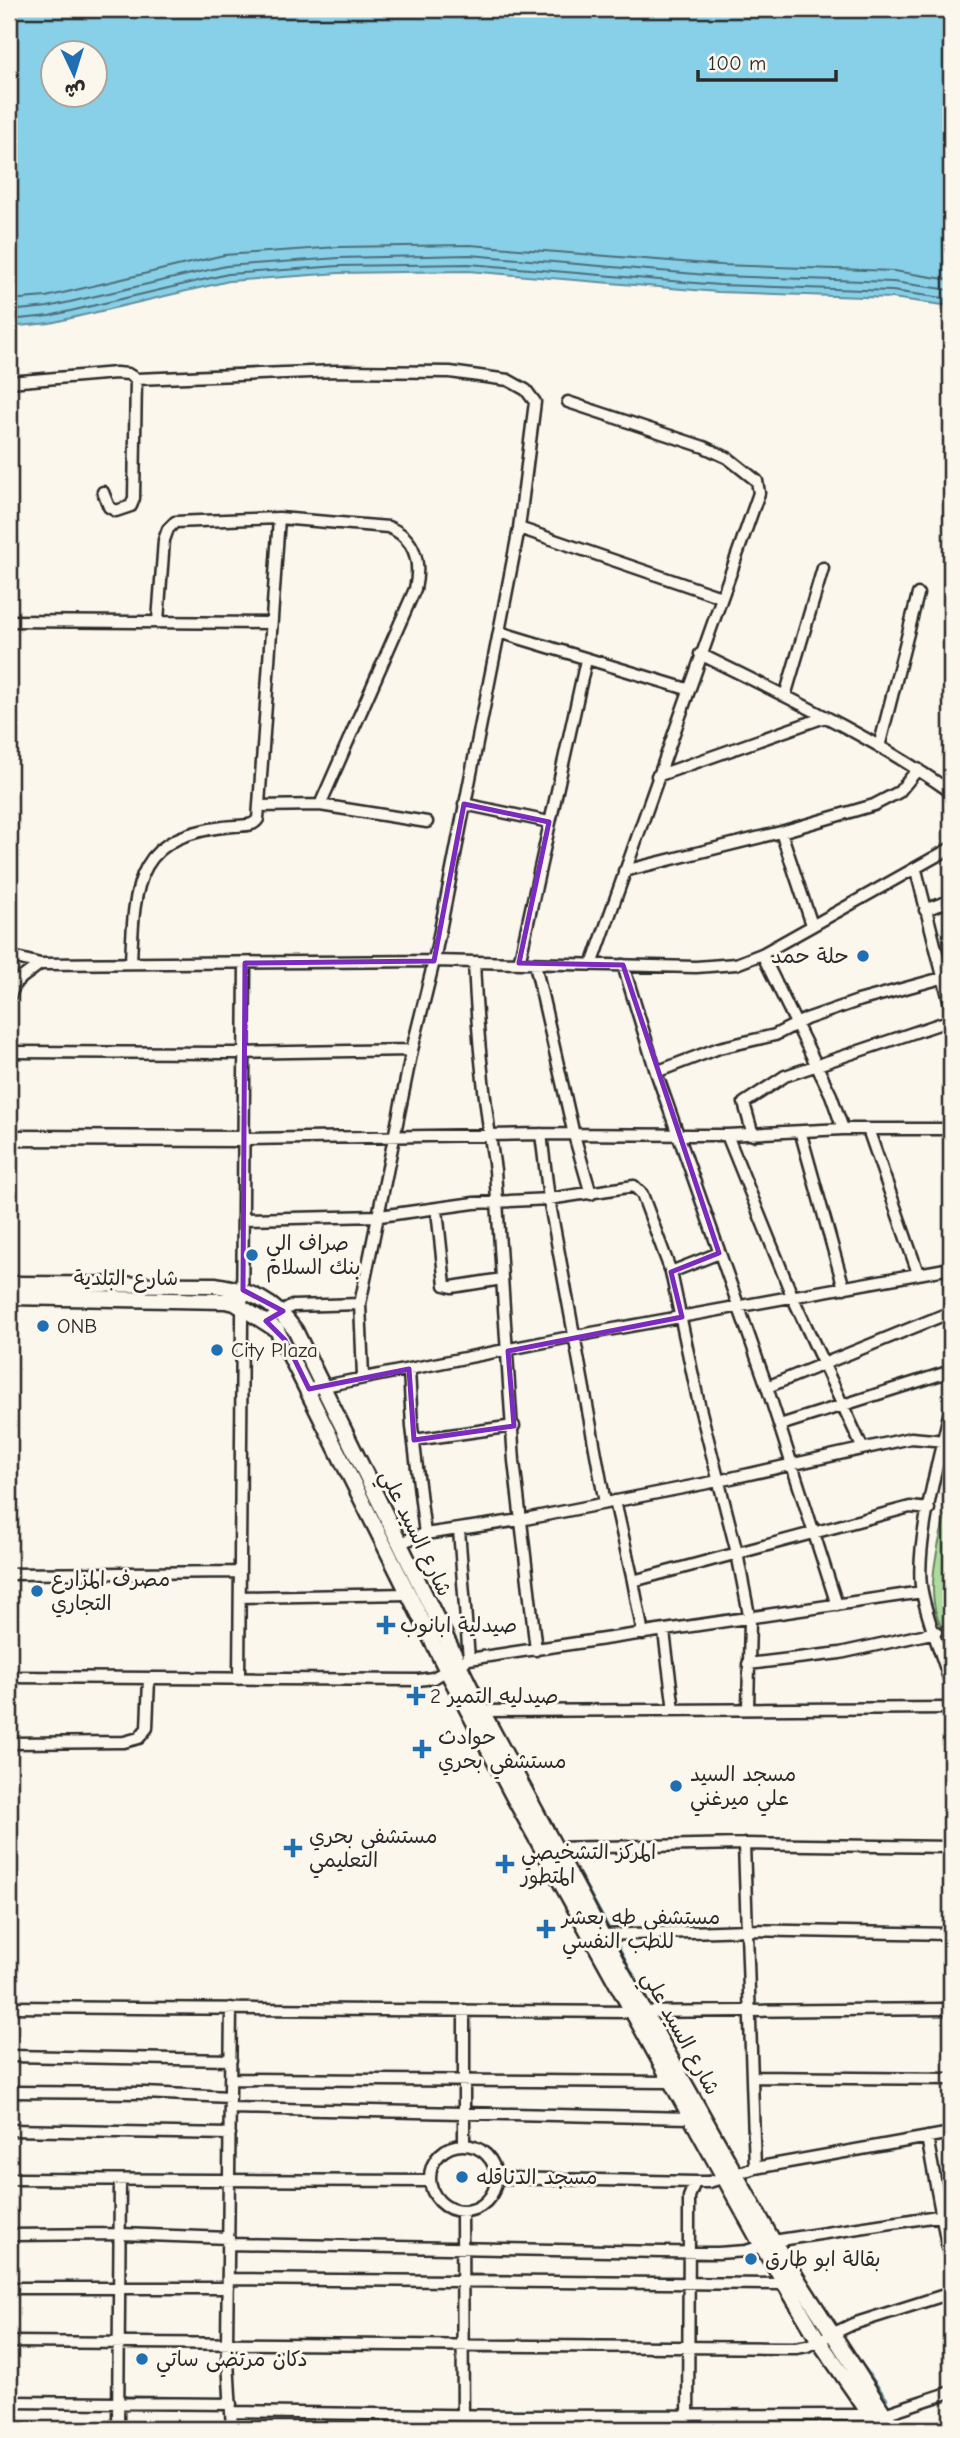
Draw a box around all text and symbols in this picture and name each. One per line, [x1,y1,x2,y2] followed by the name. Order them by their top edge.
[38,38,108,108] north arrow
[698,38,836,82] scale bar
[708,51,766,75] text: 100 m
[64,78,86,102] text: ش
[771,944,849,968] place label: حلة حمد
[855,948,871,964] marker: حلة حمد
[266,1231,361,1283] place label: صراف الي بنك السلام
[244,1247,260,1263] marker: صراف الي بنك السلام
[74,1266,178,1293] street label: شارع البلدية
[57,1314,97,1338] place label: ONB
[35,1318,51,1334] marker: ONB
[231,1338,318,1362] place label: City Plaza
[209,1342,225,1358] marker: City Plaza
[369,1466,457,1603] street label: شارع السيد علي
[51,1567,170,1618] place label: مصرف المزارع التجاري
[29,1583,45,1599] marker: مصرف المزارع التجاري
[400,1613,517,1638] place label: صيدلية ابانوب
[378,1617,394,1633] marker: صيدلية ابانوب
[430,1684,558,1708] place label: صيدليه التمير 2
[408,1688,424,1704] marker: صيدليه التمير 2
[438,1725,566,1780] place label: حوادث مستشفي بحري
[412,1739,432,1759] marker: حوادث مستشفي بحري
[690,1762,796,1817] place label: مسجد السيد علي ميرغني
[668,1778,684,1794] marker: مسجد السيد علي ميرغني
[309,1824,437,1879] place label: مستشفى بحري التعليمي
[283,1838,303,1858] marker: مستشفى بحري التعليمي
[519,1840,656,1890] place label: المركز التشخيصي المتطور
[495,1854,515,1874] marker: المركز التشخيصي المتطور
[560,1905,720,1960] place label: مستشفى طه بعشر للطب النفسي
[536,1919,556,1939] marker: مستشفى طه بعشر للطب النفسي
[631,1967,725,2102] street label: شارع السيد علي
[476,2165,598,2189] place label: مسجد الدناقله
[454,2169,470,2185] marker: مسجد الدناقله
[765,2247,881,2272] place label: بقالة ابو طارق
[743,2251,759,2267] marker: بقالة ابو طارق
[156,2347,308,2378] place label: دكان مرتضى ساتي
[134,2351,150,2367] marker: دكان مرتضى ساتي

